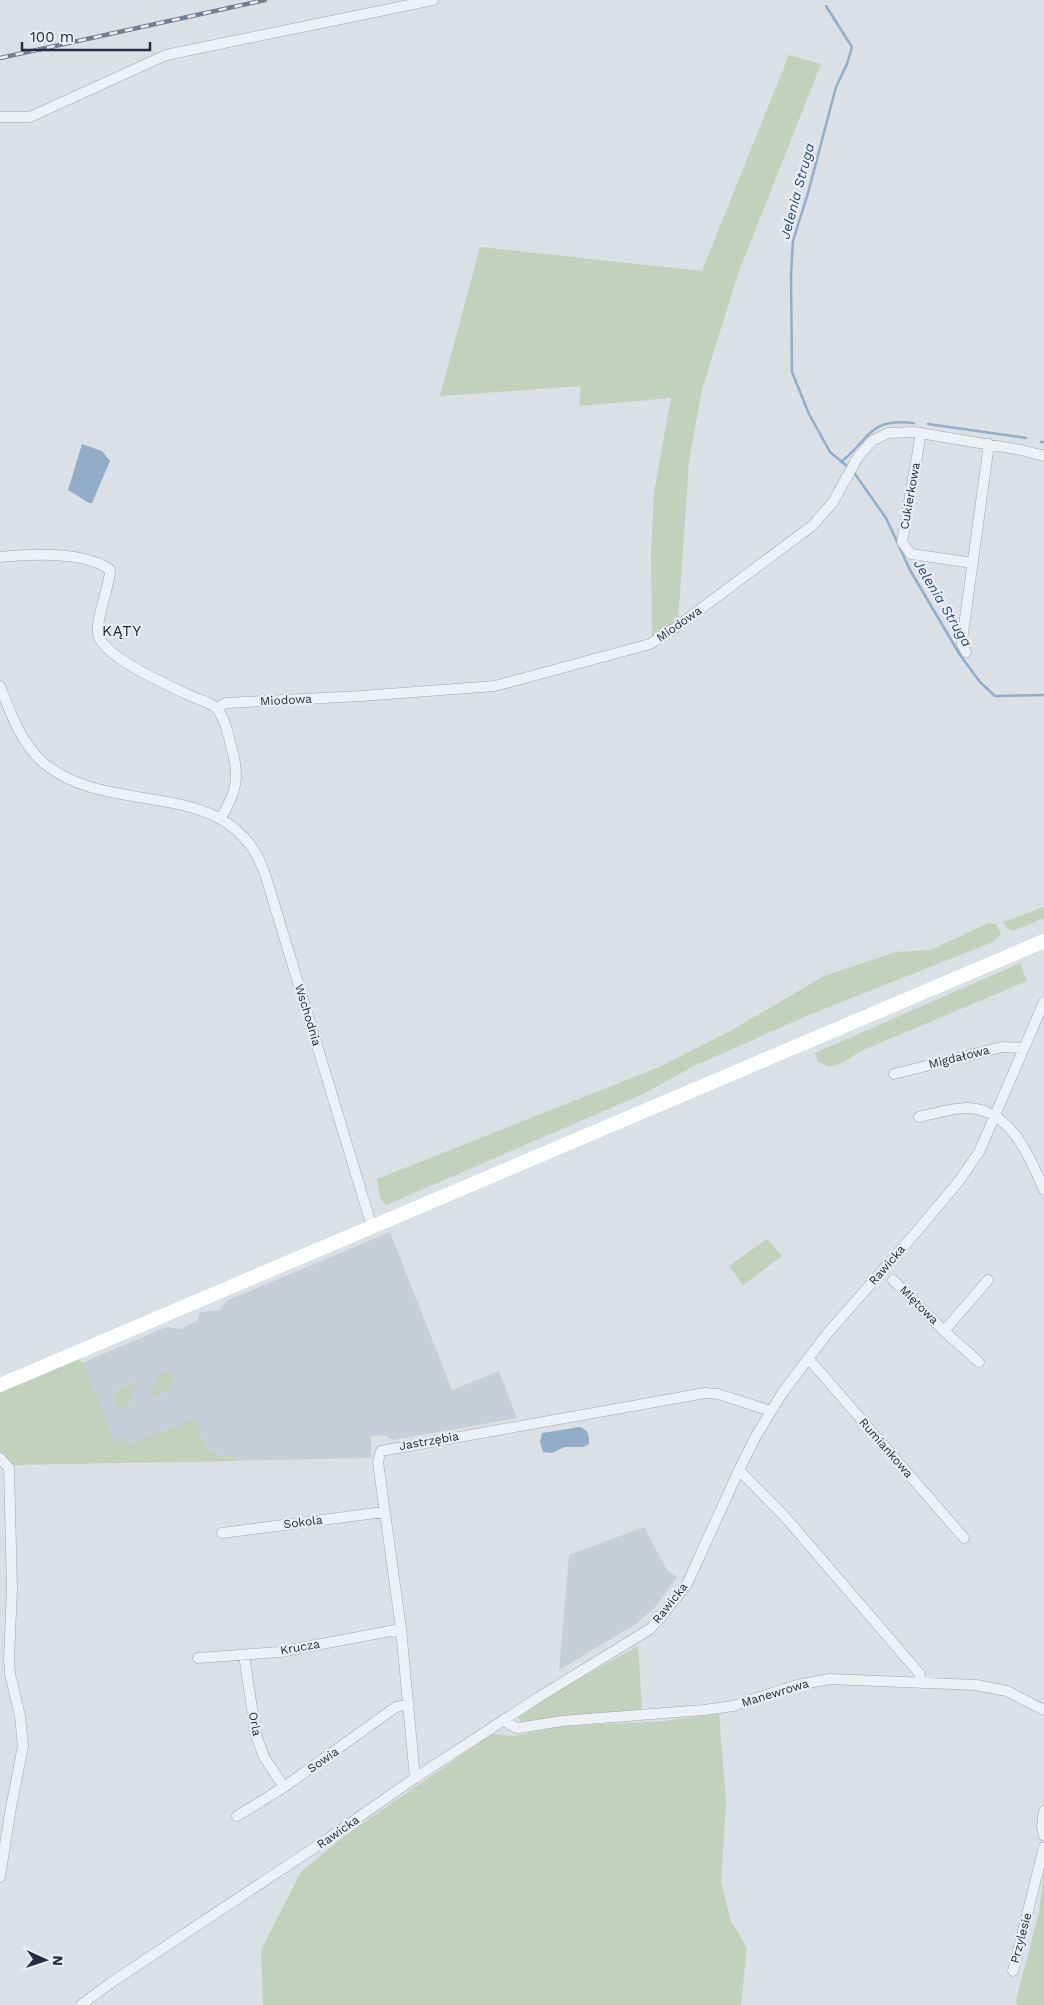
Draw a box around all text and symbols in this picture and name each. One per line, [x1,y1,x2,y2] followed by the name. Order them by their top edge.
[22,20,150,52] scale bar
[30,28,74,46] text: 100 m
[777,141,818,241] water label: Jelenia Struga
[897,461,923,531] street label: Cukierkowa
[911,557,975,650] water label: Jelenia Struga
[654,603,704,645] street label: Miodowa
[102,622,142,640] district label: KĄTY
[260,692,312,708] street label: Miodowa
[292,982,324,1048] street label: Wschodnia
[927,1043,991,1071] street label: Migdałowa
[866,1242,908,1288] street label: Rawicka
[897,1283,941,1327] street label: Miętowa
[856,1415,916,1481] street label: Rumiankowa
[398,1429,460,1453] street label: Jastrzębia
[283,1513,323,1531] street label: Sokola
[650,1580,690,1626] street label: Rawicka
[279,1637,321,1657] street label: Krucza
[740,1676,811,1710] street label: Manewrowa
[246,1711,264,1737] street label: Orla
[305,1744,341,1776] street label: Sowia
[314,1812,362,1852] street label: Rawicka
[1008,1911,1034,1965] street label: Przylesie
[20,1935,70,1985] north arrow
[50,1955,66,1966] text: N

